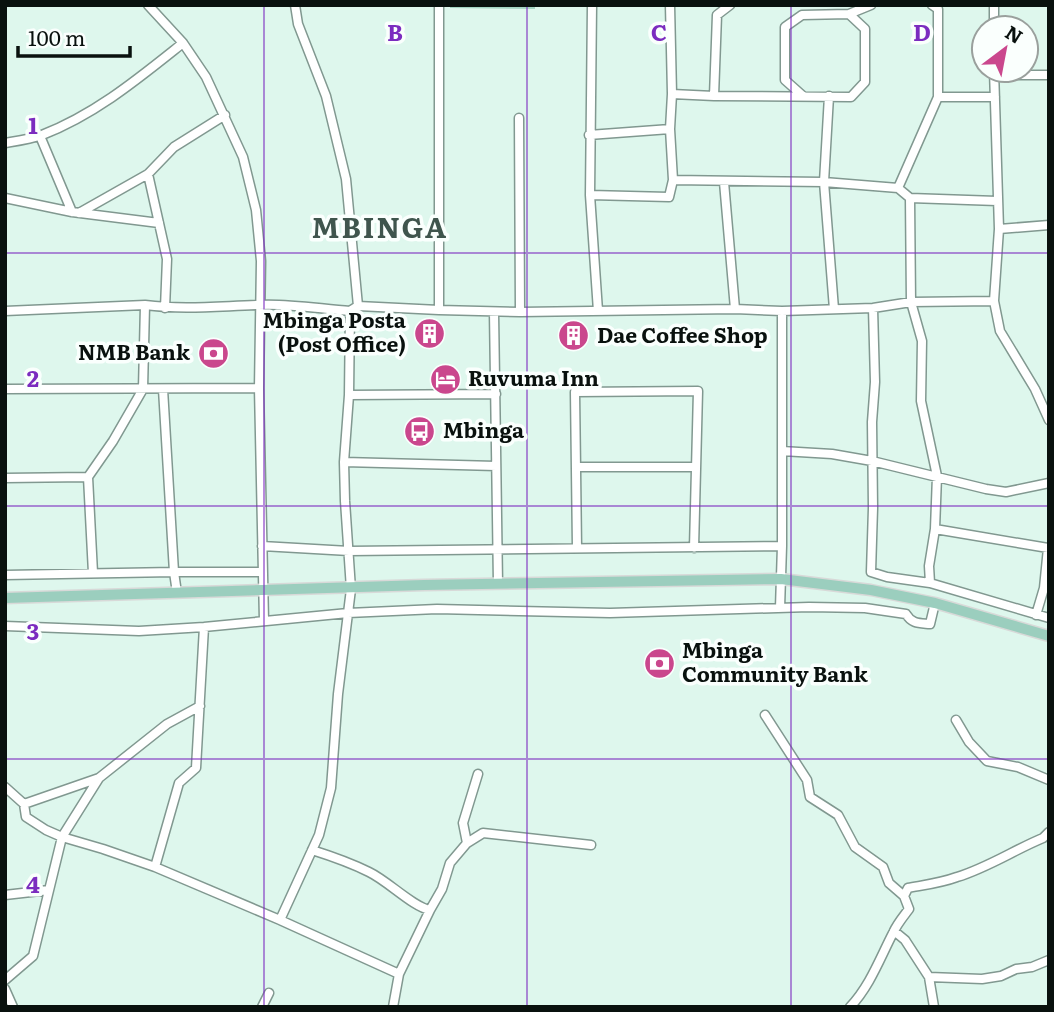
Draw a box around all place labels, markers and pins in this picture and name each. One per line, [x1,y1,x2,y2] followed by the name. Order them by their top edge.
[263,303,407,358] place label: Mbinga Posta (Post Office)
[412,316,446,350] building icon: Mbinga Posta (Post Office)
[597,318,768,349] place label: Dae Coffee Shop
[557,319,591,353] building icon: Dae Coffee Shop
[78,335,191,366] place label: NMB Bank
[196,336,230,370] bank icon: NMB Bank
[468,361,599,392] place label: Ruvuma Inn
[428,362,462,396] hotel icon: Ruvuma Inn
[443,413,525,444] place label: Mbinga
[403,414,437,448] bus stop icon: Mbinga
[682,633,869,688] place label: Mbinga Community Bank
[642,646,676,680] bank icon: Mbinga Community Bank

